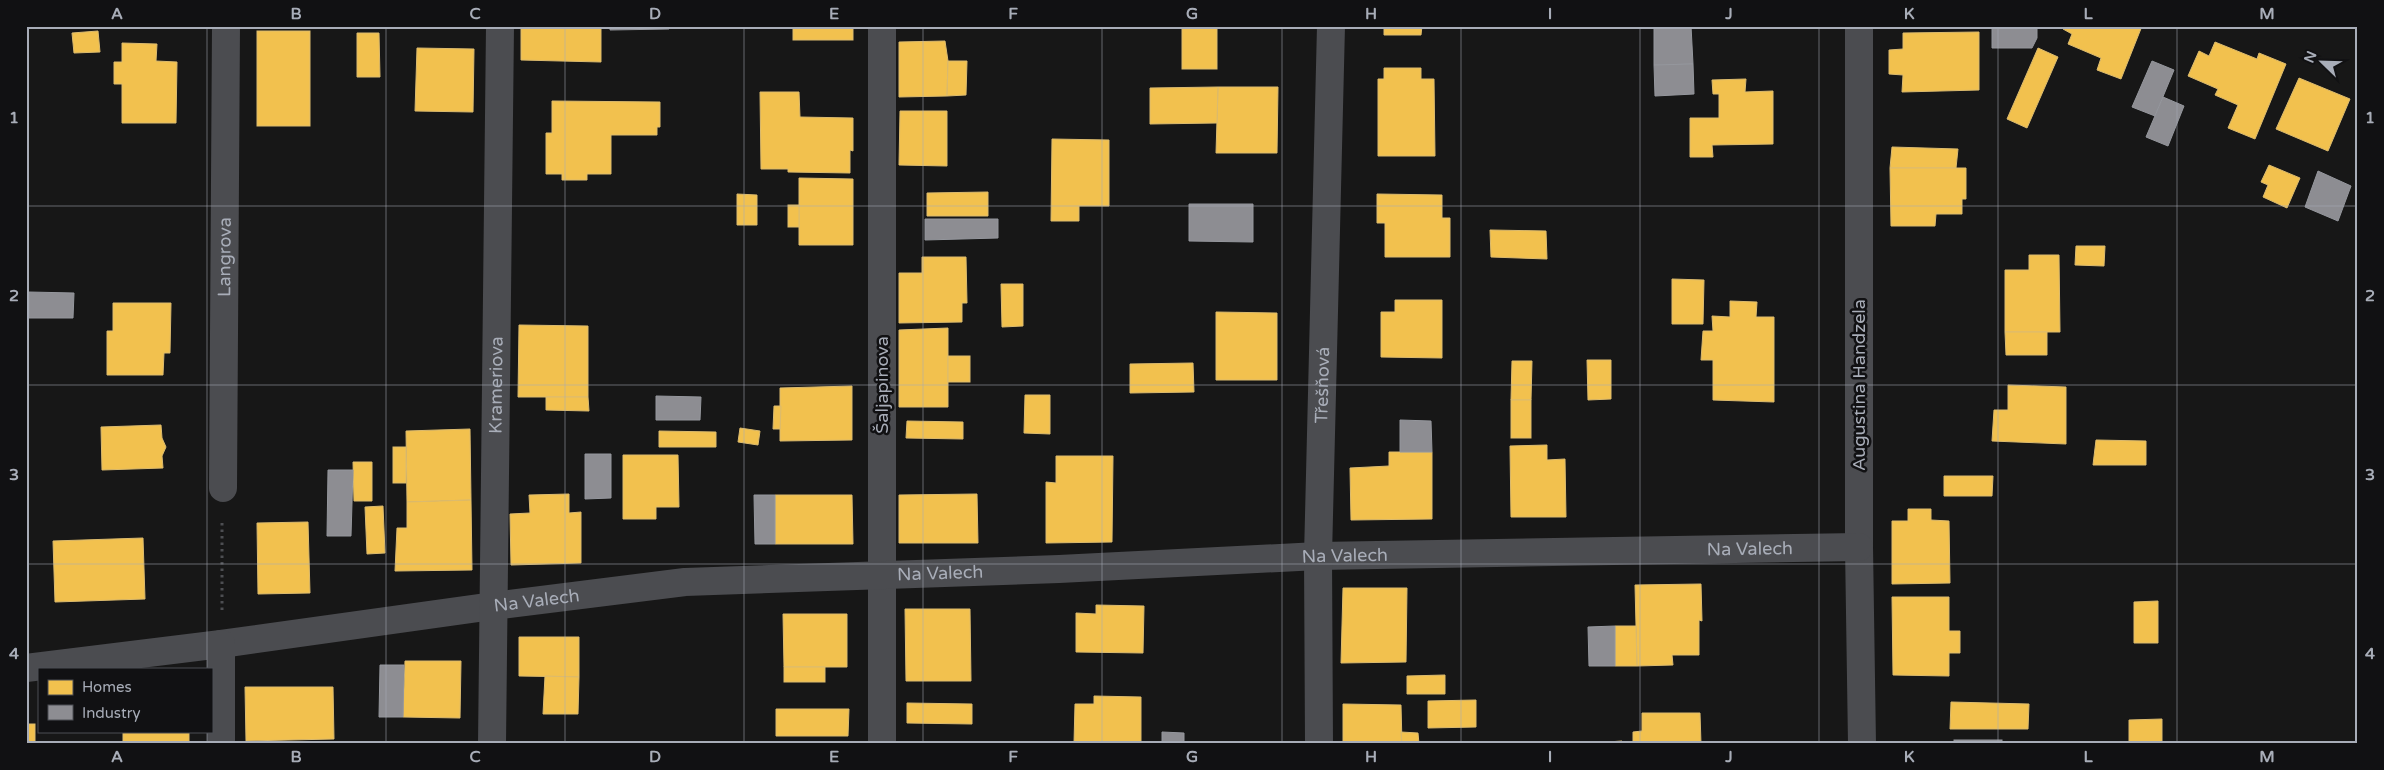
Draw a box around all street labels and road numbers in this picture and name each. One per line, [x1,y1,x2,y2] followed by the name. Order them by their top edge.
[213,217,236,297] street label: Langrova
[1848,299,1870,471] street label: Augustina Handzela
[484,336,508,434] street label: Krameriova
[871,336,893,434] street label: Šaljapinova
[1310,346,1334,424] street label: Třešňová
[1707,537,1793,561] street label: Na Valech
[1301,544,1388,568] street label: Na Valech
[897,561,984,586] street label: Na Valech
[492,584,581,617] street label: Na Valech

